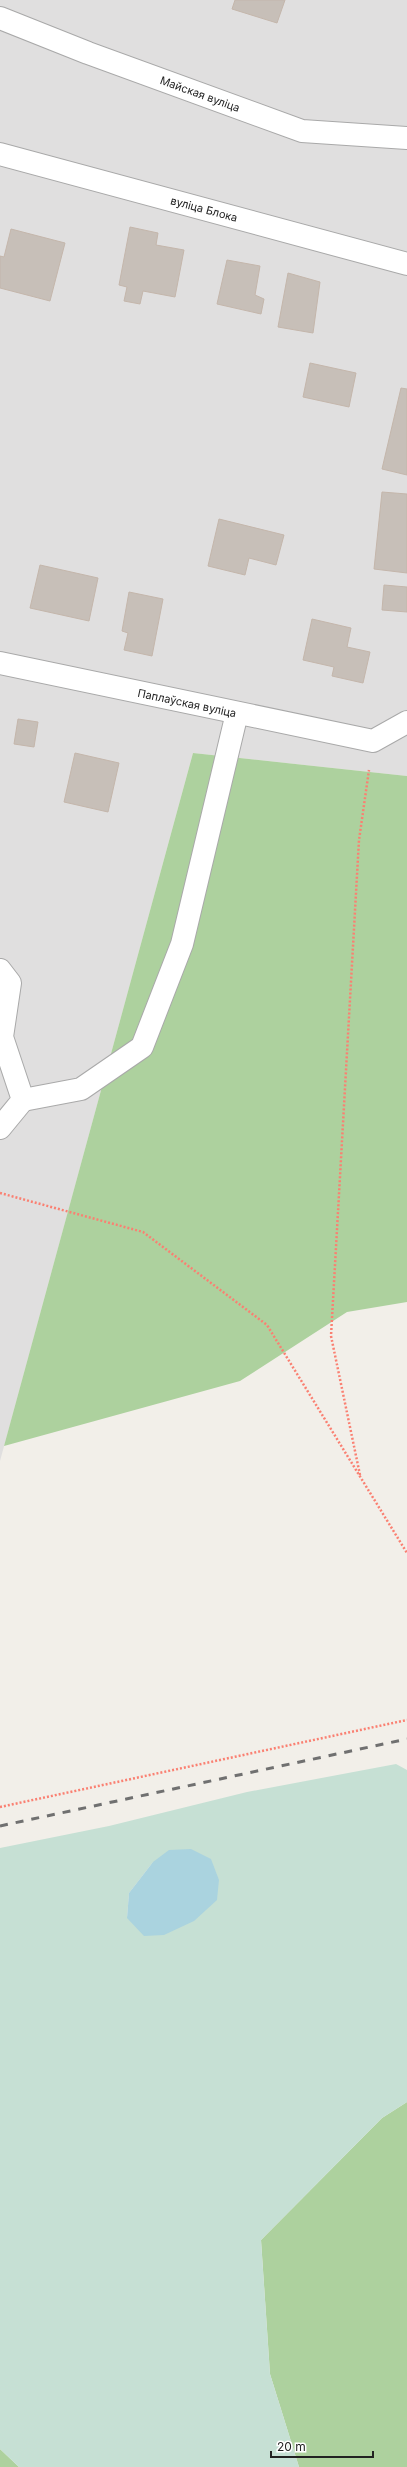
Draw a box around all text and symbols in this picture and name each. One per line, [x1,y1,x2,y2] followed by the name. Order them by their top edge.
[158,73,242,115] street label: Майская вуліца
[169,193,239,225] street label: вуліца Блока
[136,686,238,720] street label: Паплаўская вуліца
[271,2433,373,2459] scale bar
[277,2439,306,2454] text: 20 m

